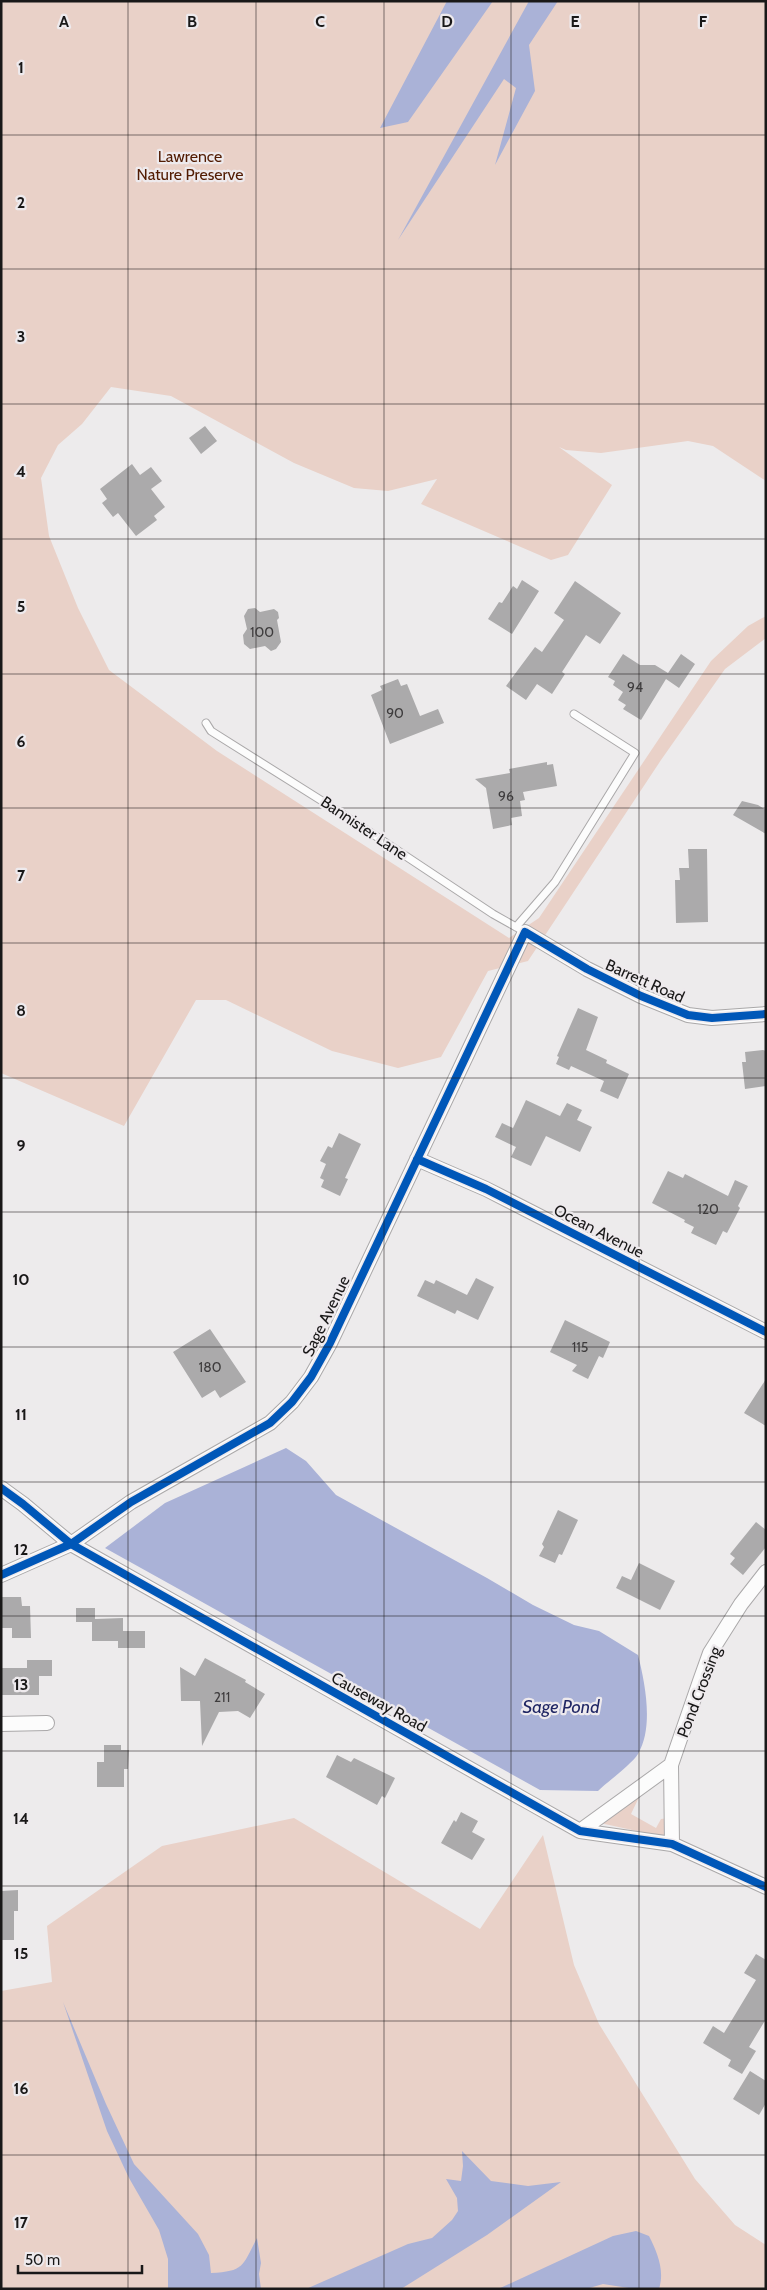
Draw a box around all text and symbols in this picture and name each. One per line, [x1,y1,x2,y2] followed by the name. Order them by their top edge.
[59,12,69,31] text: A
[187,12,197,31] text: B
[315,12,325,31] text: C
[441,12,453,31] text: D
[570,12,580,31] text: E
[699,12,708,31] text: F
[18,58,24,77] text: 1
[137,147,243,184] park label: Lawrence Nature Preserve
[17,193,25,212] text: 2
[17,327,25,346] text: 3
[16,462,26,481] text: 4
[17,597,25,616] text: 5
[250,623,274,641] house number: 100
[627,678,643,696] house number: 94
[386,704,404,722] house number: 90
[17,732,26,751] text: 6
[498,787,514,805] house number: 96
[317,792,411,864] street label: Bannister Lane
[17,866,26,885] text: 7
[603,955,687,1007] street label: Barrett Road
[16,1001,26,1020] text: 8
[17,1136,26,1155] text: 9
[551,1200,647,1262] street label: Ocean Avenue
[697,1200,719,1218] house number: 120
[12,1270,30,1289] text: 10
[298,1272,354,1360] street label: Sage Avenue
[572,1338,588,1356] house number: 115
[199,1358,222,1376] house number: 180
[15,1405,27,1424] text: 11
[14,1540,28,1559] text: 12
[673,1643,725,1740] street label: Pond Crossing
[328,1668,430,1736] street label: Causeway Road
[14,1675,28,1694] text: 13
[214,1688,230,1706] house number: 211
[523,1696,600,1718] water label: Sage Pond
[13,1809,29,1828] text: 14
[14,1944,28,1963] text: 15
[14,2079,28,2098] text: 16
[14,2213,29,2232] text: 17
[18,2242,141,2274] scale bar
[25,2251,60,2269] text: 50 m

